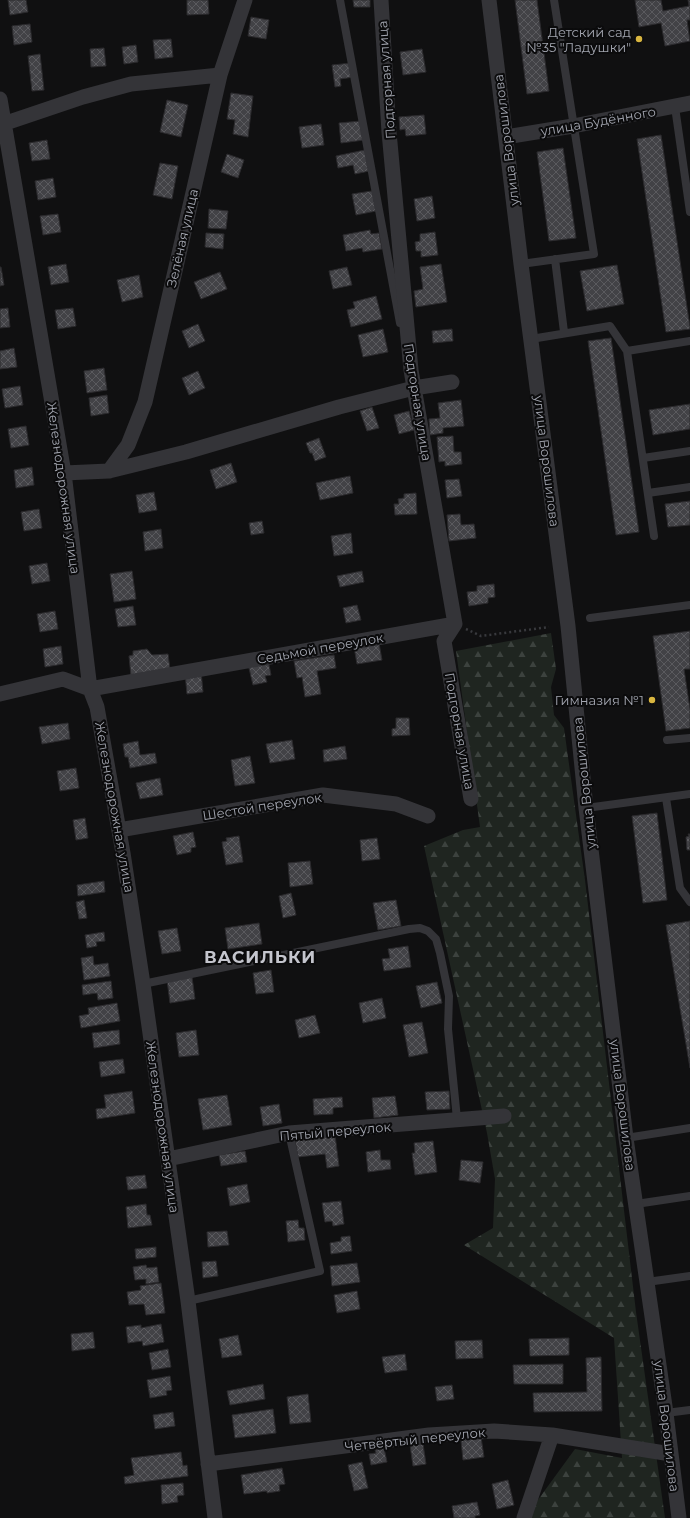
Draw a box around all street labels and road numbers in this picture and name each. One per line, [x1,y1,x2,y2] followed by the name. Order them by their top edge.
[374,20,398,140] street label: Подгорная улица
[490,73,522,208] street label: улица Ворошилова
[538,103,657,139] street label: улица Будённого
[163,187,201,289] street label: Зелёная улица
[401,342,435,462] street label: Подгорная улица
[531,393,563,528] street label: улица Ворошилова
[44,401,84,575] street label: Железнодорожная улица
[255,629,385,667] street label: Седьмой переулок
[442,671,478,791] street label: Подгорная улица
[569,716,599,851] street label: улица Ворошилова
[92,720,138,894] street label: Железнодорожная улица
[201,789,323,823] street label: Шестой переулок
[607,1037,639,1172] street label: улица Ворошилова
[143,1040,183,1214] street label: Железнодорожная улица
[279,1118,392,1144] street label: Пятый переулок
[651,1358,683,1493] street label: улица Ворошилова
[344,1424,486,1454] street label: Четвёртый переулок

